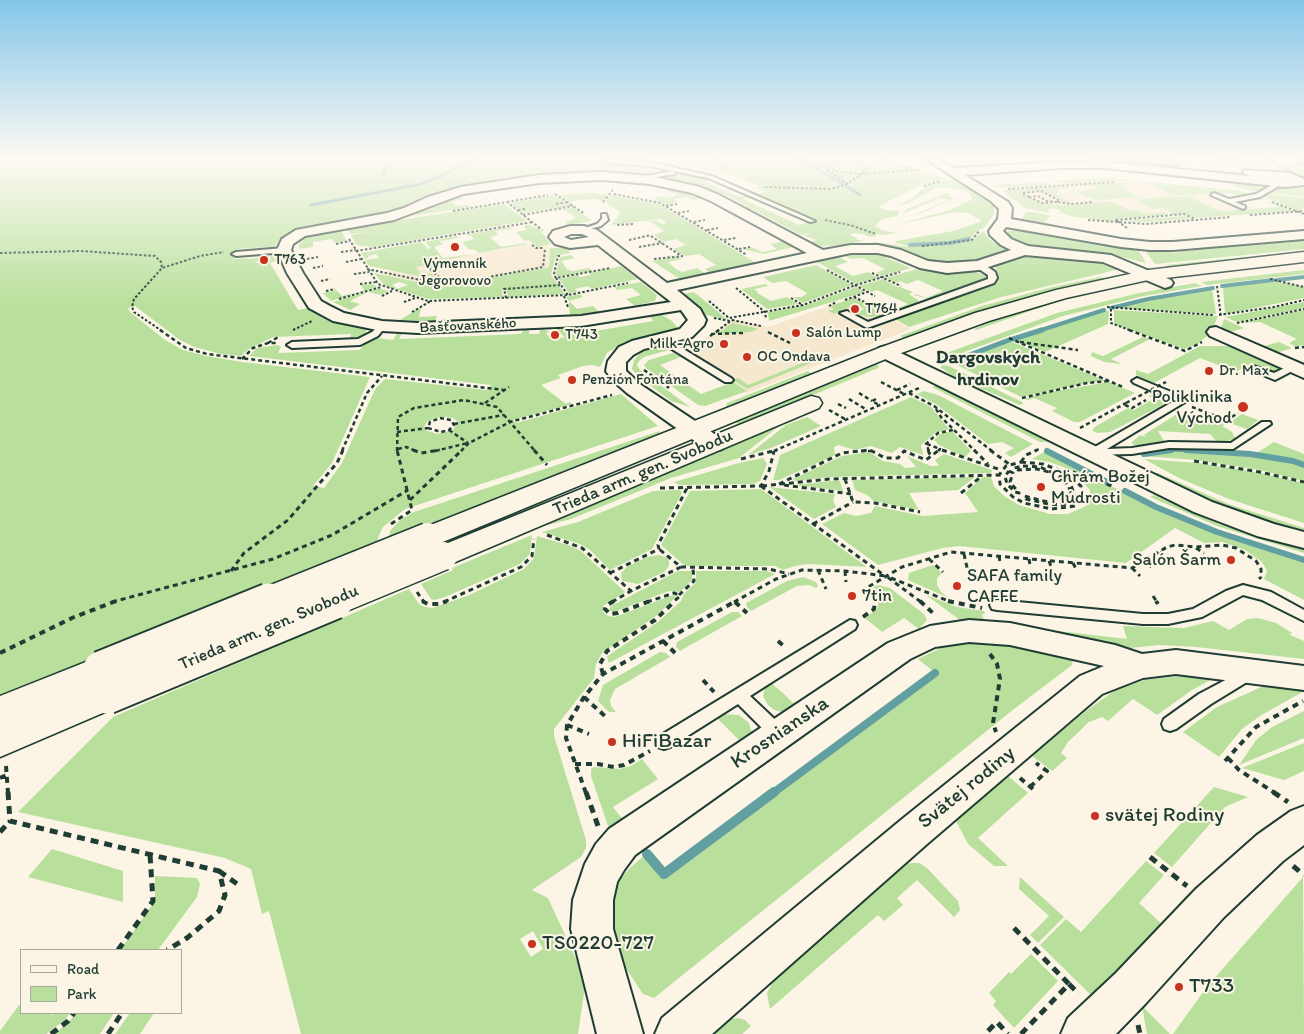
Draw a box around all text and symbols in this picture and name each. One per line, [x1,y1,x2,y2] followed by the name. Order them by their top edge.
[449,241,461,253] marker: Výmenník Jegorovovo
[274,251,306,269] place label: T763
[258,254,270,266] marker: T763
[419,255,491,290] place label: Výmenník Jegorovovo
[865,300,898,318] place label: T764
[849,303,861,315] marker: T764
[419,314,517,338] street label: Bašťovanského
[806,324,881,342] place label: Salón Lump
[565,326,598,344] place label: T743
[790,327,802,339] marker: Salón Lump
[549,329,561,341] marker: T743
[650,335,714,353] place label: Milk-Agro
[718,338,730,350] marker: Milk-Agro
[936,347,1040,391] district label: Dargovských hrdinov
[757,348,830,366] place label: OC Ondava
[741,351,753,363] marker: OC Ondava
[1219,362,1269,380] place label: Dr. Max
[1203,365,1215,377] marker: Dr. Max
[582,371,689,389] place label: Penzión Fontána
[566,374,578,386] marker: Penzión Fontána
[1152,386,1232,428] place label: Poliklinika Východ
[1236,400,1250,414] marker: Poliklinika Východ
[550,425,736,521] street label: Trieda arm. gen. Svobodu
[1051,466,1150,508] place label: Chrám Božej Múdrosti
[1035,481,1047,493] marker: Chrám Božej Múdrosti
[1132,549,1221,571] place label: Salón Šarm
[1225,554,1237,566] marker: Salón Šarm
[967,565,1062,608] place label: SAFA family CAFFE
[176,580,362,676] street label: Trieda arm. gen. Svobodu
[951,580,963,592] marker: SAFA family CAFFE
[862,585,892,607] place label: 7tin
[846,590,858,602] marker: 7tin
[726,691,834,775] street label: Krosnianska
[622,729,711,755] place label: HiFiBazar
[606,736,618,748] marker: HiFiBazar
[913,741,1021,835] street label: Svätej rodiny
[1105,803,1224,829] place label: svätej Rodiny
[1089,810,1101,822] marker: svätej Rodiny
[542,931,654,957] place label: TS0220-727
[526,938,538,950] marker: TS0220-727
[20,949,182,1014] legend
[67,960,99,978] text: Road
[1189,974,1234,1000] place label: T733
[1173,981,1185,993] marker: T733
[67,985,97,1003] text: Park

